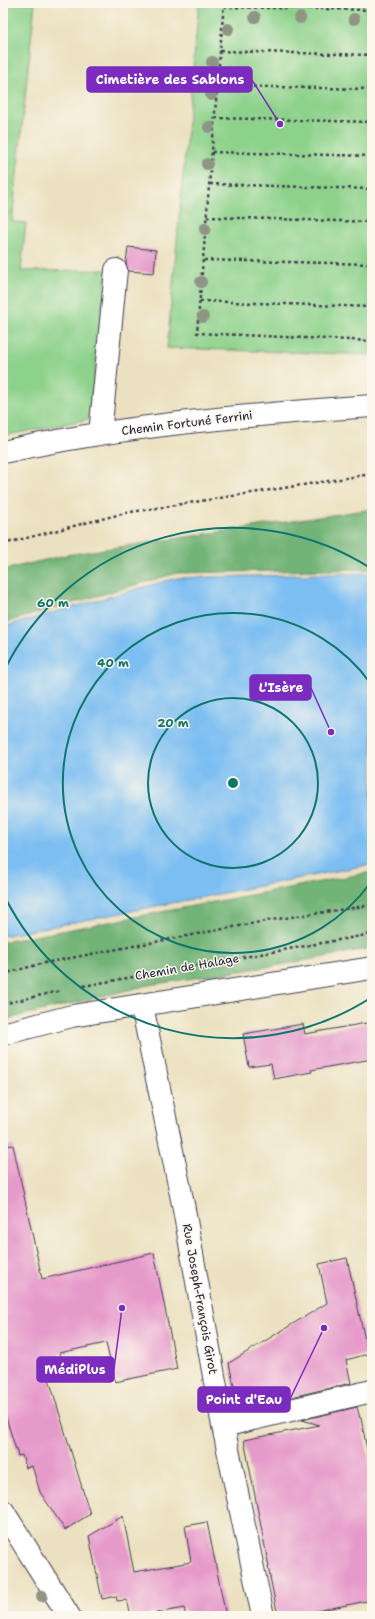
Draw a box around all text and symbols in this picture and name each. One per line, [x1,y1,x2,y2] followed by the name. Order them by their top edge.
[87,67,252,92] callout: Cimetière des Sablons
[96,71,244,88] text: Cimetière des Sablons
[121,407,253,439] street label: Chemin Fortuné Ferrini
[37,595,69,611] text: 60 m
[97,655,129,671] text: 40 m
[250,675,311,700] callout: L'Isère
[259,679,303,696] text: L'Isère
[157,715,189,731] text: 20 m
[226,776,240,790] centre of rings
[134,950,241,984] street label: Chemin de Halage
[179,1222,221,1376] street label: Rue Joseph-François Girot
[37,1357,114,1382] callout: MédiPlus
[44,1361,106,1378] text: MédiPlus
[198,1387,290,1412] callout: Point d'Eau
[206,1391,282,1408] text: Point d'Eau

